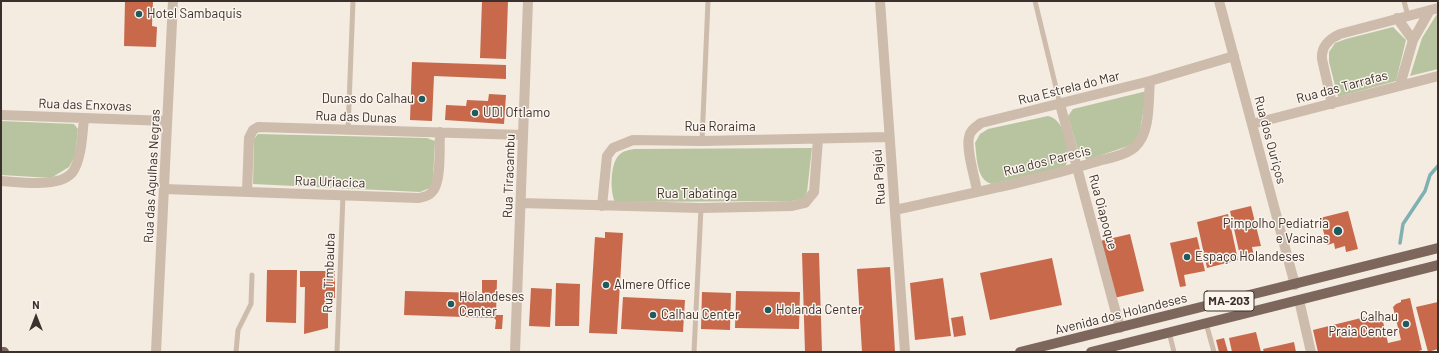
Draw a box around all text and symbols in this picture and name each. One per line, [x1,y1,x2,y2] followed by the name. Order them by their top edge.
[147,6,242,22] place label: Hotel Sambaquis
[134,9,144,19] marker: Hotel Sambaquis
[1295,67,1389,107] street label: Rua das Tarrafas
[1017,68,1121,108] street label: Rua Estrela do Mar
[322,91,414,107] place label: Dunas do Calhau
[417,94,427,104] marker: Dunas do Calhau
[1251,94,1289,186] street label: Rua dos Ouriços
[38,96,132,114] street label: Rua das Enxovas
[483,105,550,121] place label: UDI Oftlamo
[315,108,397,126] street label: Rua das Dunas
[470,108,480,118] marker: UDI Oftlamo
[141,109,163,243] street label: Rua das Agulhas Negras
[684,119,756,135] street label: Rua Roraima
[500,134,518,218] street label: Rua Tiracambu
[1002,143,1092,179] street label: Rua dos Parecis
[869,149,889,205] street label: Rua Pajeú
[294,173,366,191] street label: Rua Uriacica
[1085,173,1121,251] street label: Rua Oiapoque
[657,186,737,202] street label: Rua Tabatinga
[1223,216,1329,247] place label: Pimpolho Pediatria e Vacinas
[1332,225,1344,237] marker: Pimpolho Pediatria e Vacinas
[320,233,338,313] street label: Rua Timbauba
[1195,249,1305,265] place label: Espaço Holandeses
[1182,252,1192,262] marker: Espaço Holandeses
[614,277,691,293] place label: Almere Office
[601,280,611,290] marker: Almere Office
[459,289,524,320] place label: Holandeses Center
[1053,290,1189,338] street label: Avenida dos Holandeses
[1204,291,1254,311] road number: MA-203
[16,297,56,337] north arrow
[32,298,40,311] text: N
[446,299,456,309] marker: Holandeses Center
[776,302,862,318] place label: Holanda Center
[763,305,773,315] marker: Holanda Center
[661,307,740,323] place label: Calhau Center
[1328,309,1398,340] place label: Calhau Praia Center
[648,310,658,320] marker: Calhau Center
[1401,319,1411,329] marker: Calhau Praia Center

